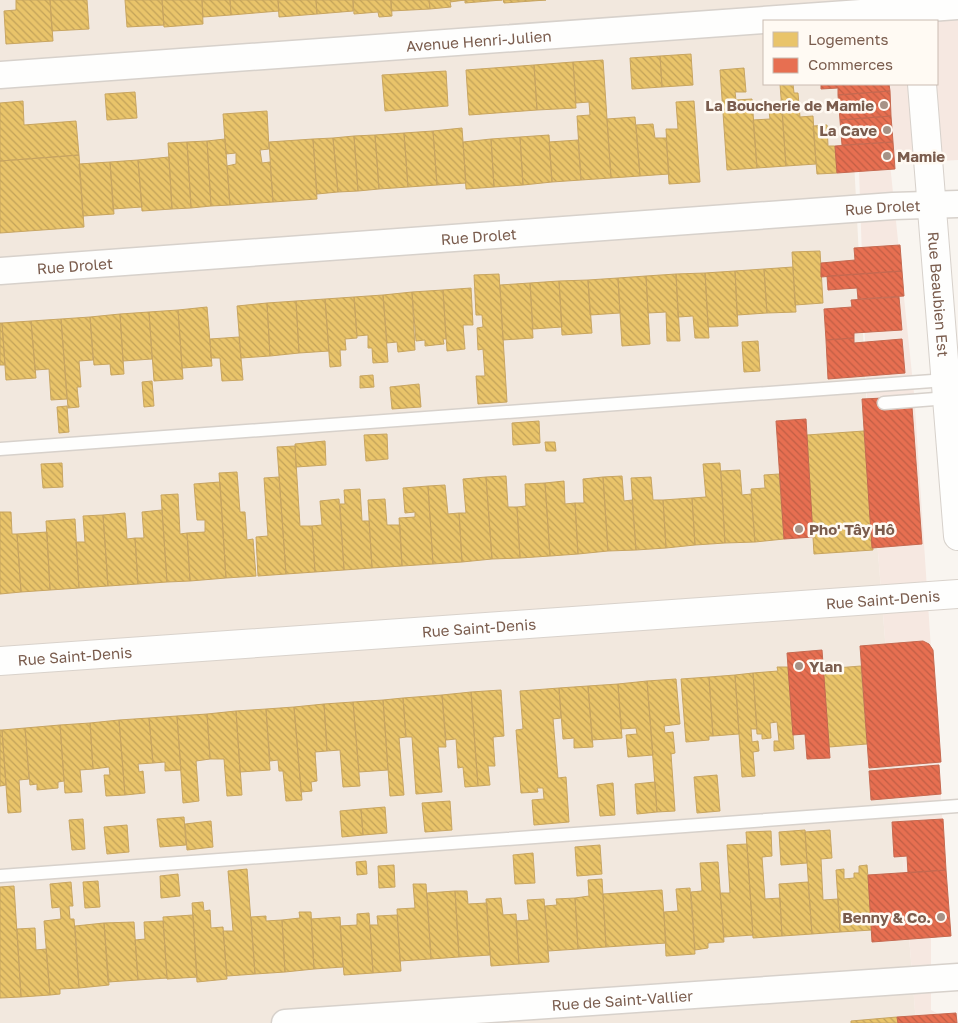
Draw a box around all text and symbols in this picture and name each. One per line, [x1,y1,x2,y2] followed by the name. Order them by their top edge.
[763,20,938,85] legend
[405,26,552,55] street label: Avenue Henri-Julien
[808,30,888,48] text: Logements
[808,55,893,73] text: Commerces
[705,96,874,114] place label: La Boucherie de Mamie
[878,99,890,111] marker: La Boucherie de Mamie
[819,121,877,139] place label: La Cave
[881,124,893,136] marker: La Cave
[897,147,945,165] place label: Mamie
[881,150,893,162] marker: Mamie
[844,196,921,218] street label: Rue Drolet
[440,224,517,248] street label: Rue Drolet
[925,231,953,358] street label: Rue Beaubien Est
[36,254,113,277] street label: Rue Drolet
[809,520,895,538] place label: Pho' Tây Hô
[793,523,805,535] marker: Pho' Tây Hô
[825,586,941,612] street label: Rue Saint-Denis
[421,615,537,640] street label: Rue Saint-Denis
[17,643,133,669] street label: Rue Saint-Denis
[809,657,842,675] place label: Ylan
[793,660,805,672] marker: Ylan
[842,908,931,926] place label: Benny & Co.
[935,911,947,923] marker: Benny & Co.
[551,986,694,1014] street label: Rue de Saint-Vallier

